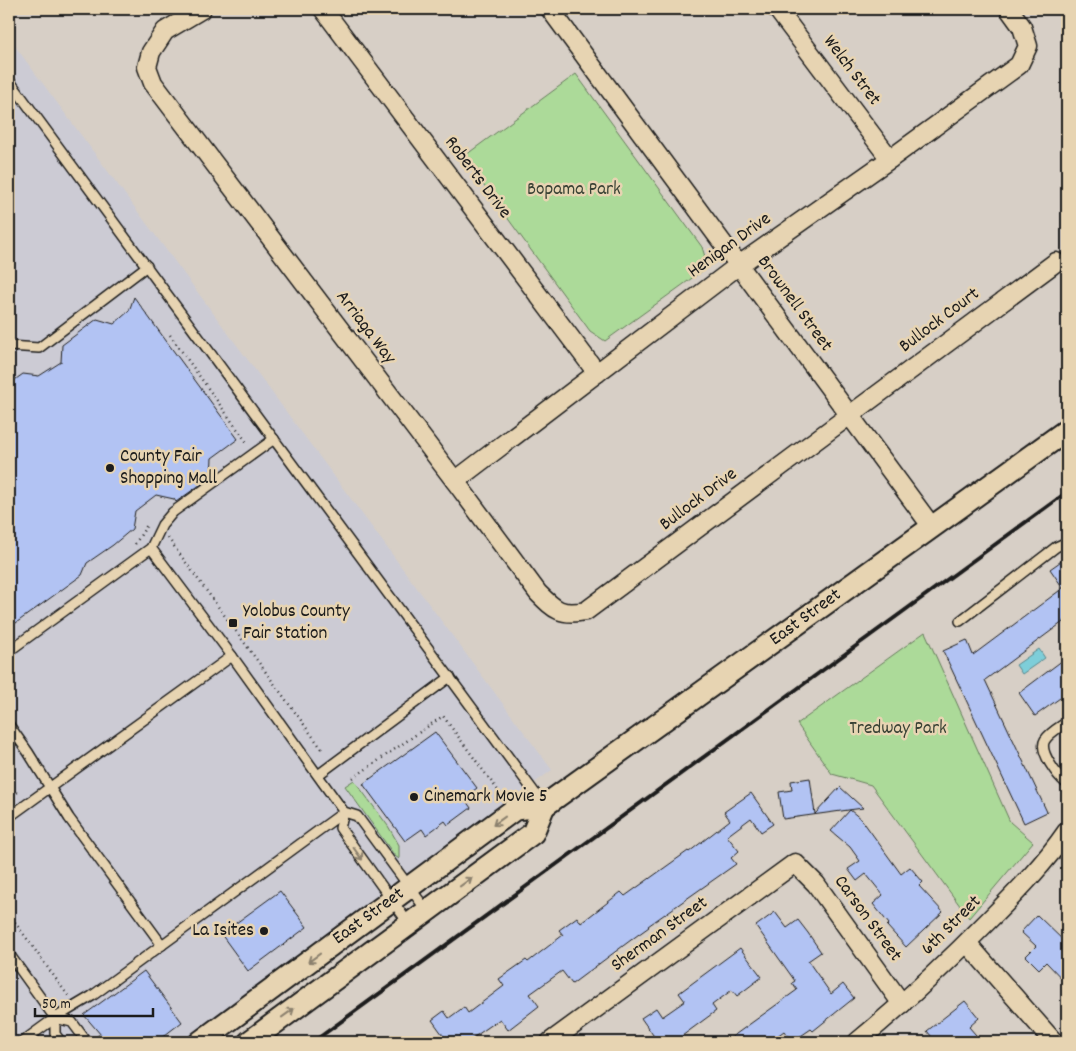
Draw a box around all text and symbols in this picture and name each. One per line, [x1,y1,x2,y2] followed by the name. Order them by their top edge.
[815,30,887,112] street label: Welch Stret
[437,131,517,225] street label: Roberts Drive
[527,177,621,204] park label: Bopama Park
[683,206,777,286] street label: Henigan Drive
[750,250,838,358] street label: Brownell Street
[894,282,986,360] street label: Bullock Court
[328,286,402,371] street label: Arriaga Way
[120,444,218,493] place label: County Fair Shopping Mall
[104,462,116,474] marker: County Fair Shopping Mall
[655,462,743,538] street label: Bullock Drive
[764,583,848,653] street label: East Street
[243,599,350,648] place label: Yolobus County Fair Station
[227,617,239,629] marker: Yolobus County Fair Station
[849,716,947,743] park label: Tredway Park
[424,784,548,811] place label: Cinemark Movie 5
[408,791,420,803] marker: Cinemark Movie 5
[492,816,506,826] one-way arrow
[353,847,364,860] one-way arrow
[826,870,908,968] street label: Carson Street
[459,877,473,887] one-way arrow
[327,882,411,952] street label: East Street
[916,890,988,962] street label: 6th Street
[606,891,714,979] street label: Sherman Street
[192,918,254,945] place label: La Isites
[258,925,270,937] marker: La Isites
[307,953,321,963] one-way arrow
[35,986,152,1018] scale bar
[42,994,71,1016] text: 50 m
[281,1008,295,1018] one-way arrow

